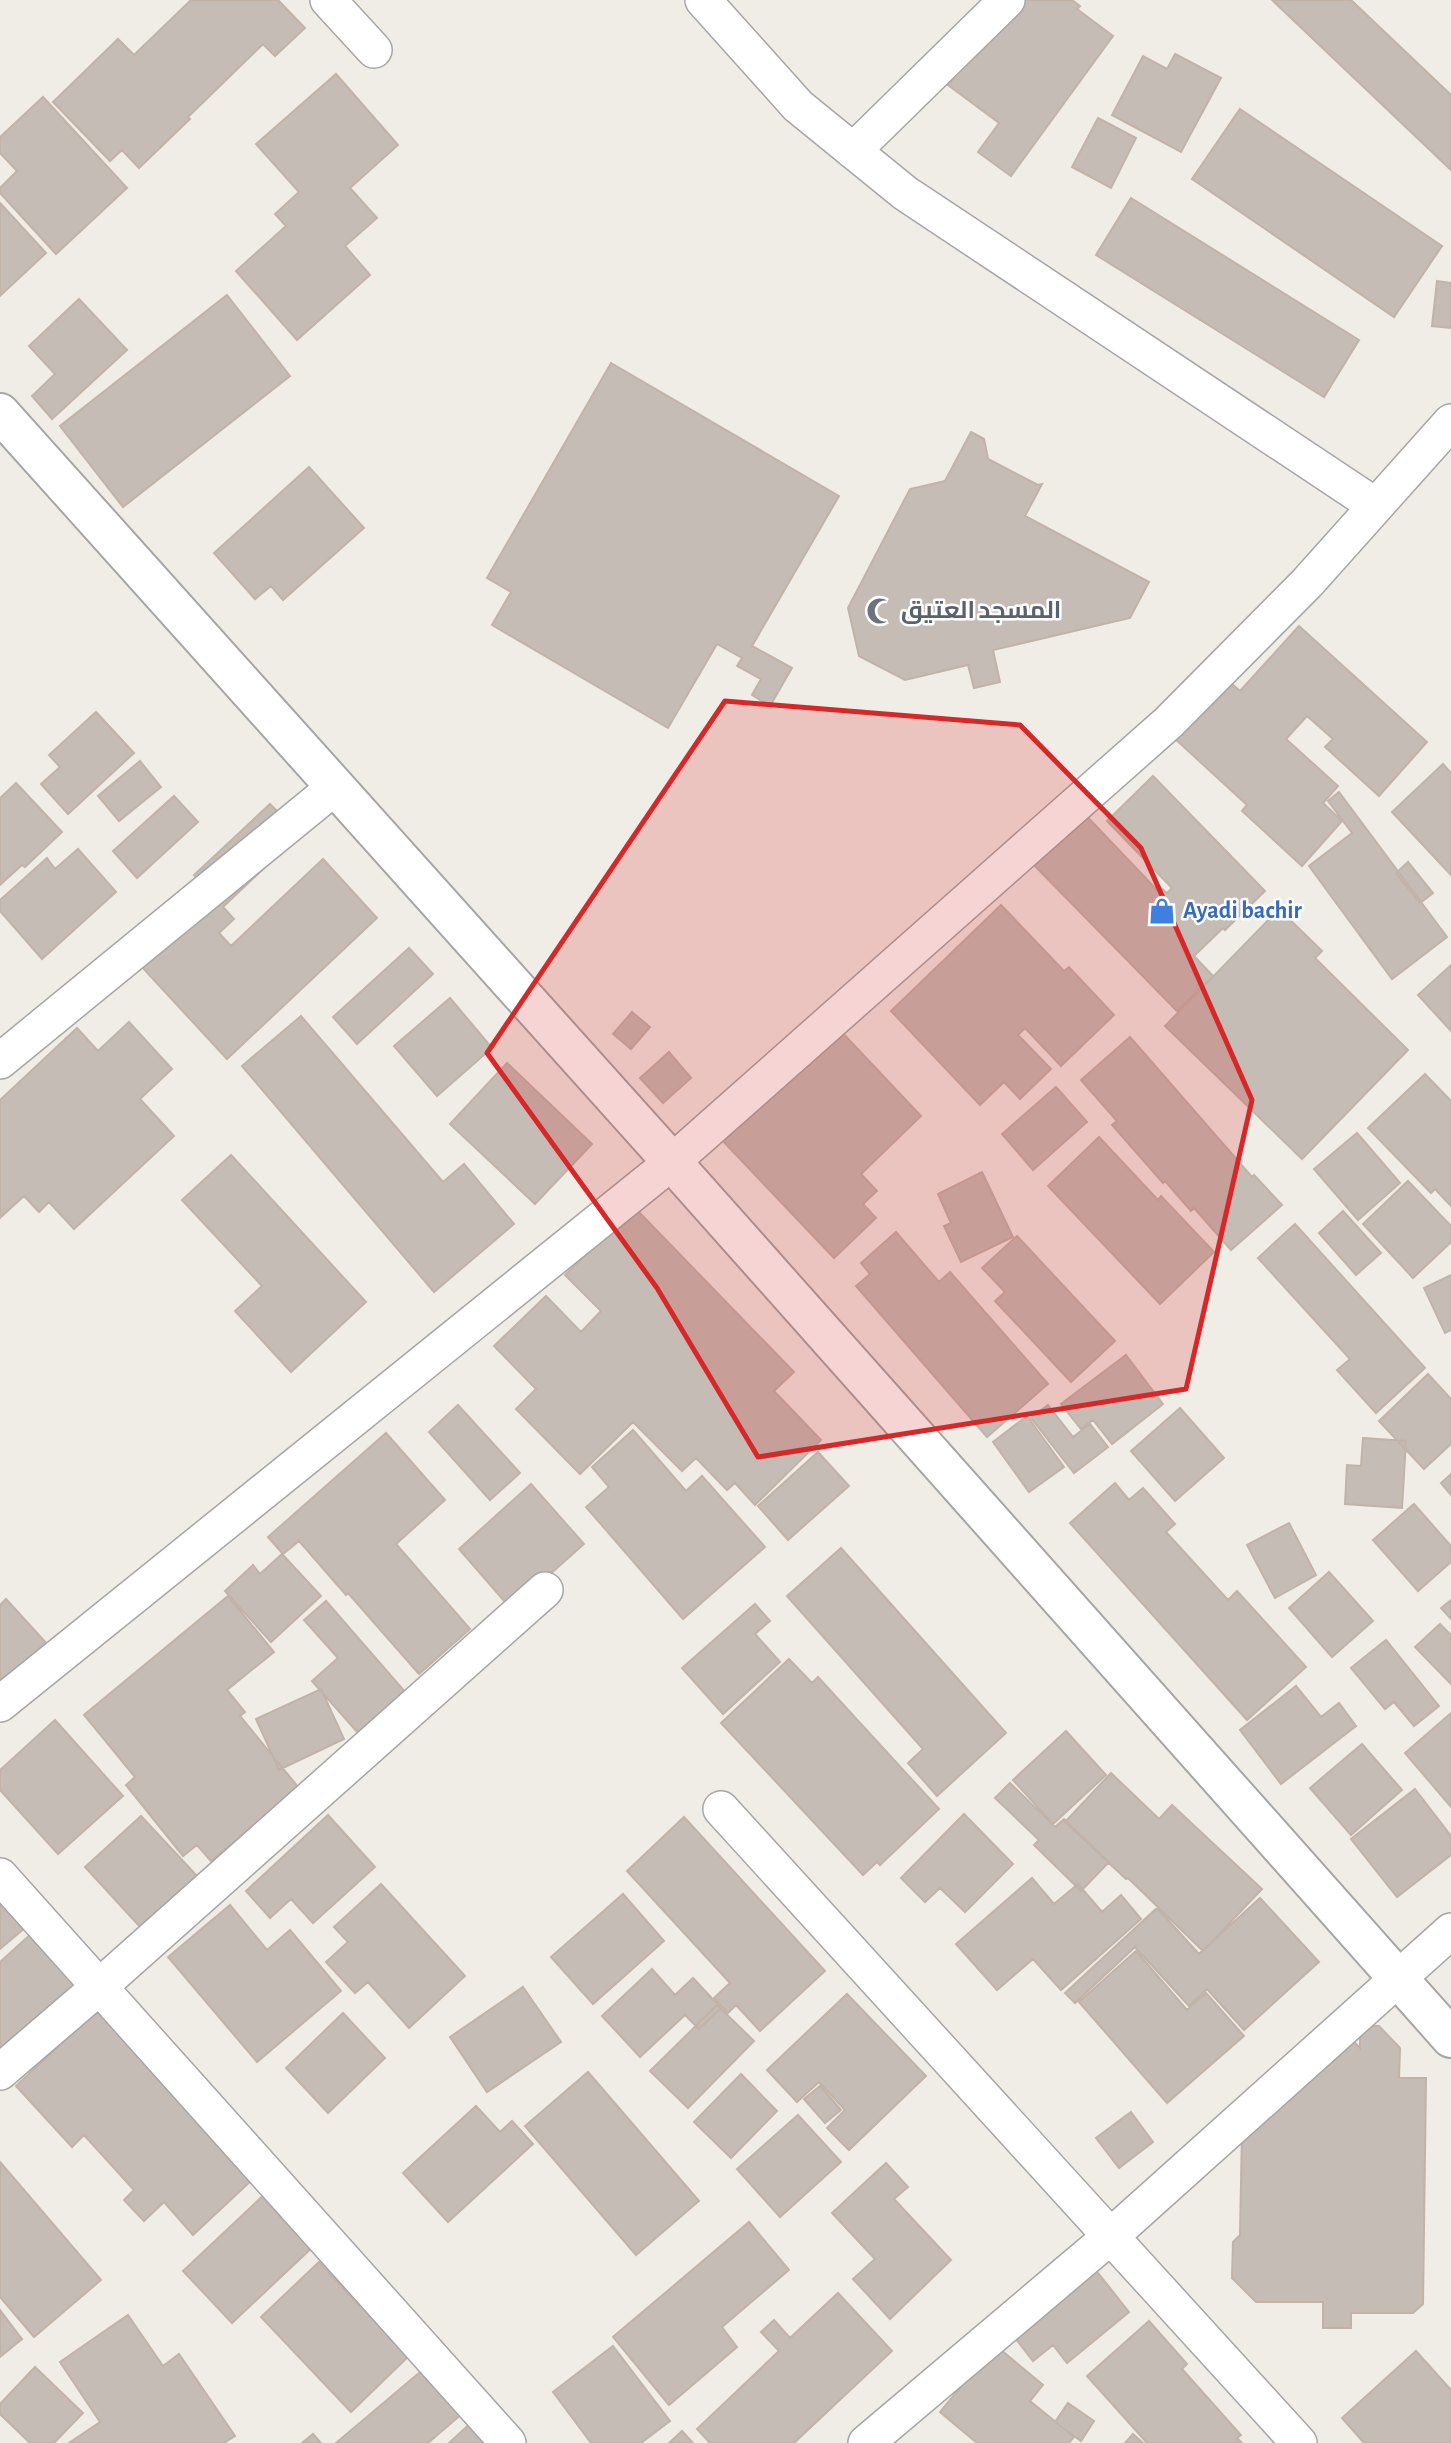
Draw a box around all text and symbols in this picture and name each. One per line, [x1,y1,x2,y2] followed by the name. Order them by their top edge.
[865,596,895,626] mosque icon: المسجد العتيق
[901,599,1061,624] place label: المسجد العتيق
[1147,896,1177,926] shop icon: Ayadi bachir
[1183,899,1303,923] place label: Ayadi bachir

